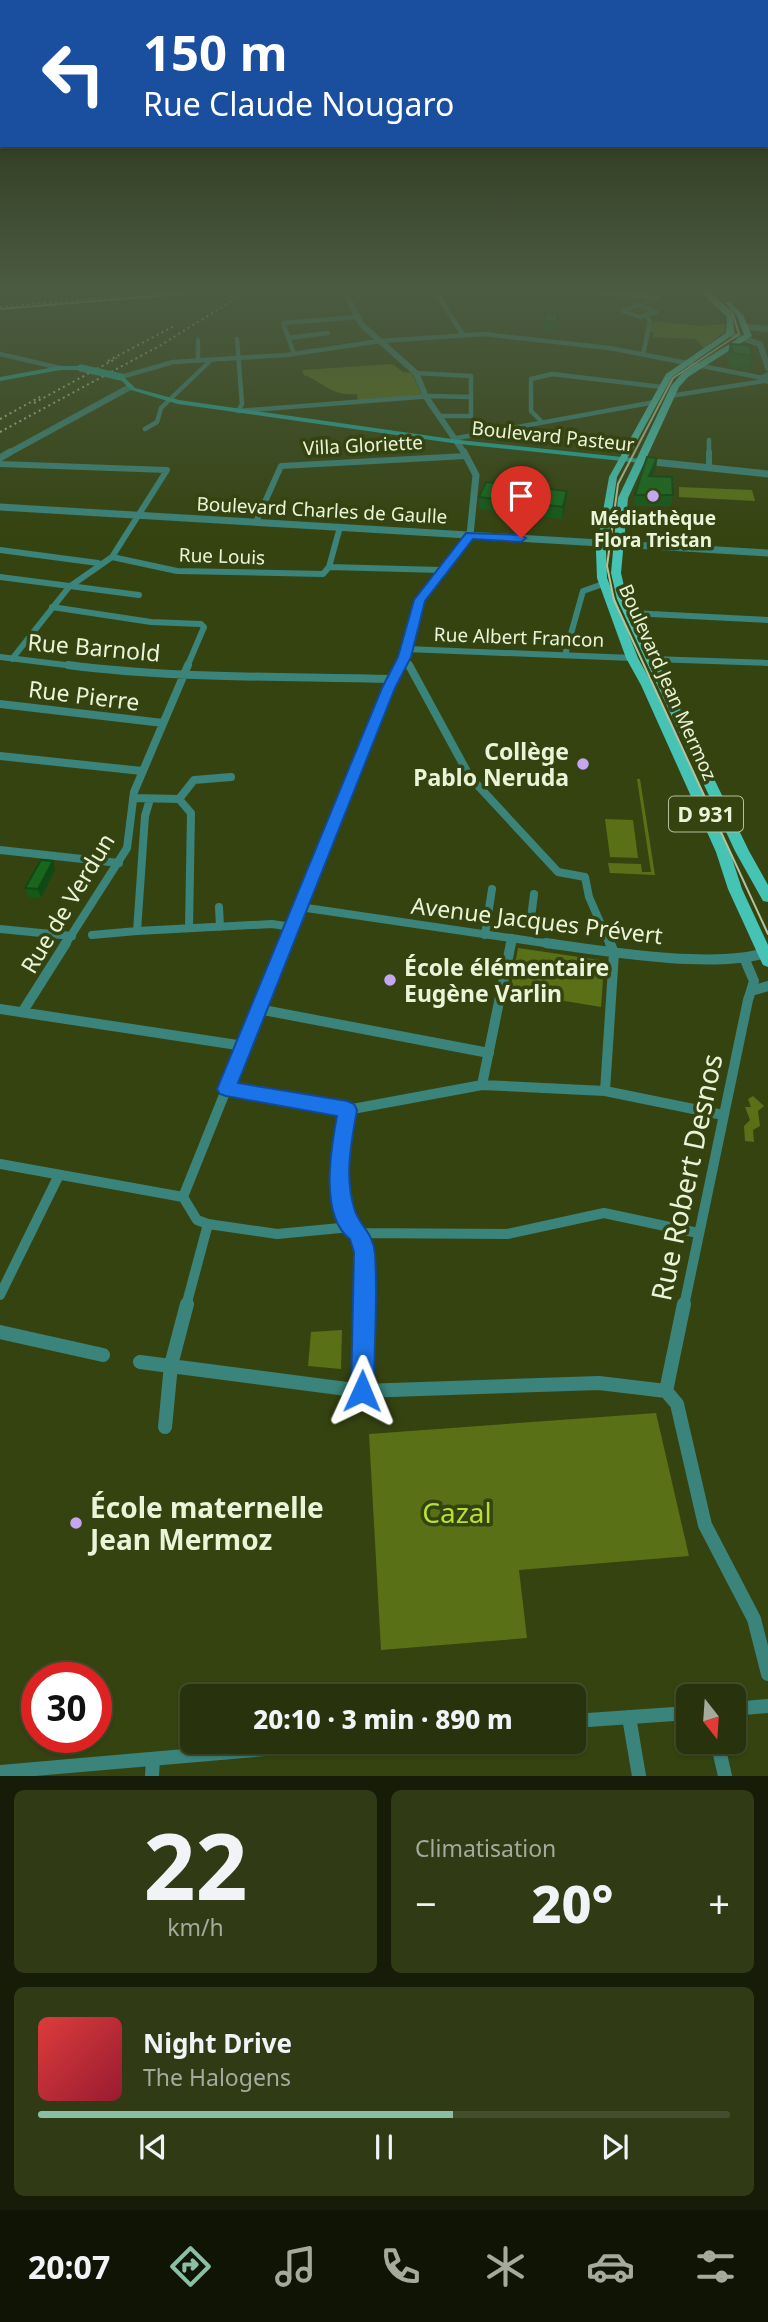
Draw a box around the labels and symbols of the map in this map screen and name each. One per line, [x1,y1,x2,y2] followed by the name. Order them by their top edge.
[470,415,636,457] street label: Boulevard Pasteur
[302,429,424,461] street label: Villa Gloriette
[491,466,551,538] pin
[645,488,661,504] marker: Médiathèque Flora Tristan
[196,490,448,530] street label: Boulevard Charles de Gaulle
[590,505,716,553] place label: Médiathèque Flora Tristan
[178,541,266,571] street label: Rue Louis
[613,580,723,784] street label: Boulevard Jean Mermoz
[433,621,605,653] street label: Rue Albert Francon
[26,625,162,669] street label: Rue Barnold
[27,672,141,718] street label: Rue Pierre
[413,735,569,793] place label: Collège Pablo Neruda
[575,756,591,772] marker: Collège Pablo Neruda
[669,796,743,832] road number: D 931
[12,827,122,979] street label: Rue de Verdun
[409,889,665,951] street label: Avenue Jacques Prévert
[404,951,609,1009] place label: École élémentaire Eugène Varlin
[382,972,398,988] marker: École élémentaire Eugène Varlin
[641,1050,731,1304] street label: Rue Robert Desnos
[325,1354,399,1428] position arrow
[87,1488,324,1558] place label: École maternelle Jean Mermoz
[422,1493,492,1531] park label: Cazal
[68,1515,84,1531] marker: École maternelle Jean Mermoz
[21,1662,112,1753] speed limit sign: 30
[676,1684,746,1754] north arrow

